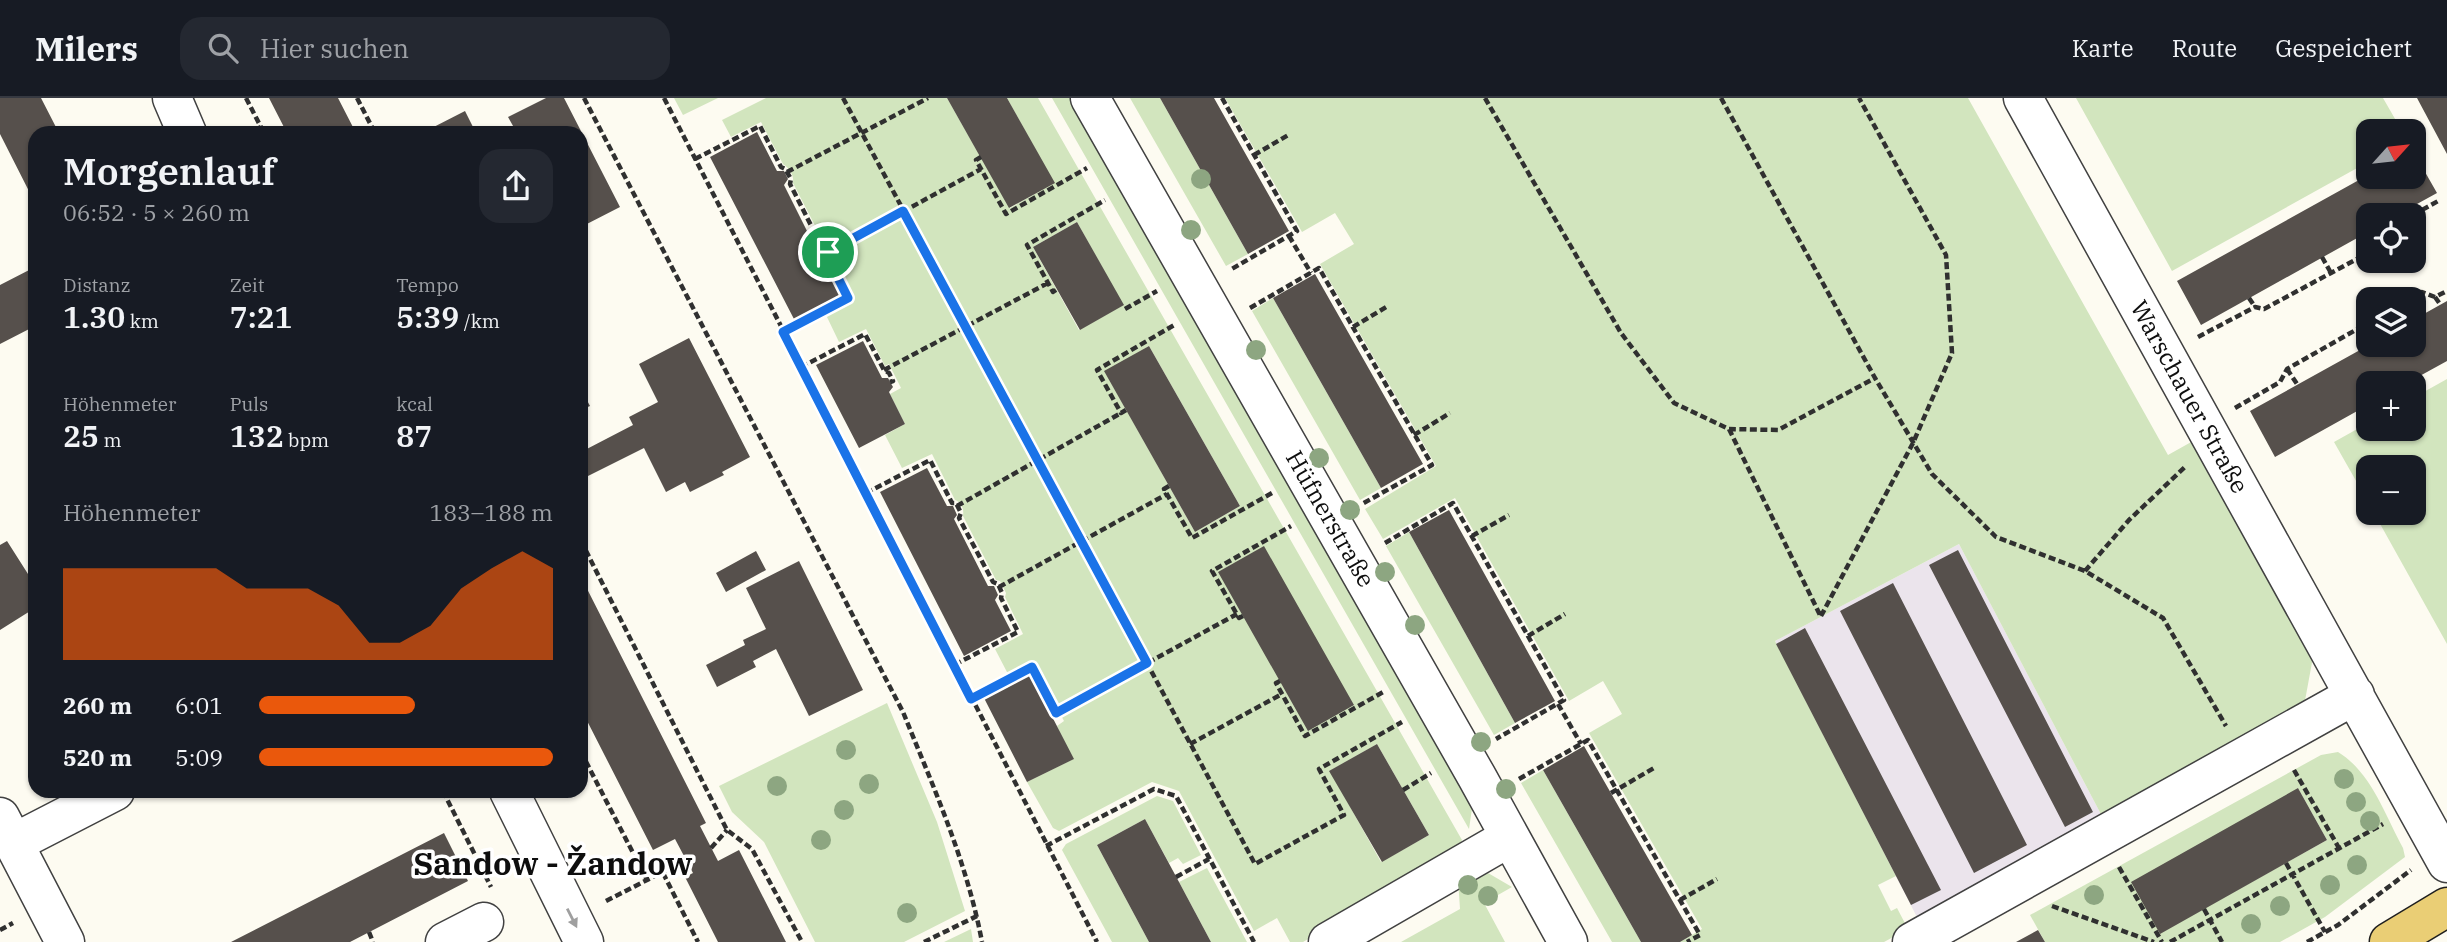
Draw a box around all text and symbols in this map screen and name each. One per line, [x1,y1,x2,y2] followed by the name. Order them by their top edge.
[180,17,670,80] search box
[35,27,138,70] text: Milers
[204,29,242,67] icon: search
[260,31,409,65] text: Hier suchen
[2072,32,2134,64] text: Karte
[2172,32,2237,64] text: Route
[2275,32,2412,64] text: Gespeichert
[2356,119,2426,189] north arrow
[2356,119,2426,525] map controls
[63,146,276,195] text: Morgenlauf
[479,149,553,223] button: share
[63,197,250,227] text: 06:52 · 5 × 260 m
[2356,203,2426,273] button: locate
[798,222,858,282] pin
[809,233,847,271] icon: arrive
[63,273,130,297] text: Distanz
[230,273,265,297] text: Zeit
[396,273,459,297] text: Tempo
[2356,287,2426,357] button: layers
[2124,294,2256,499] street label: Warschauer Straße
[63,297,125,336] text: 1.30
[230,297,293,336] text: 7:21
[396,297,459,336] text: 5:39
[125,309,159,333] text: km
[459,309,500,333] text: /km
[2356,371,2426,441] button: +
[63,392,176,416] text: Höhenmeter
[230,392,268,416] text: Puls
[396,392,433,416] text: kcal
[63,416,99,455] text: 25
[230,416,284,455] text: 132
[396,416,432,455] text: 87
[99,428,122,452] text: m
[284,428,329,452] text: bpm
[1279,444,1383,593] street label: Hüfnerstraße
[2356,455,2426,525] button: −
[63,497,200,527] text: Höhenmeter
[429,497,553,527] text: 183–188 m
[63,690,132,720] text: 260 m
[175,690,223,720] text: 6:01
[63,742,132,772] text: 520 m
[175,742,223,772] text: 5:09
[413,842,693,884] district label: Sandow - Žandow
[566,908,577,928] one-way arrow

